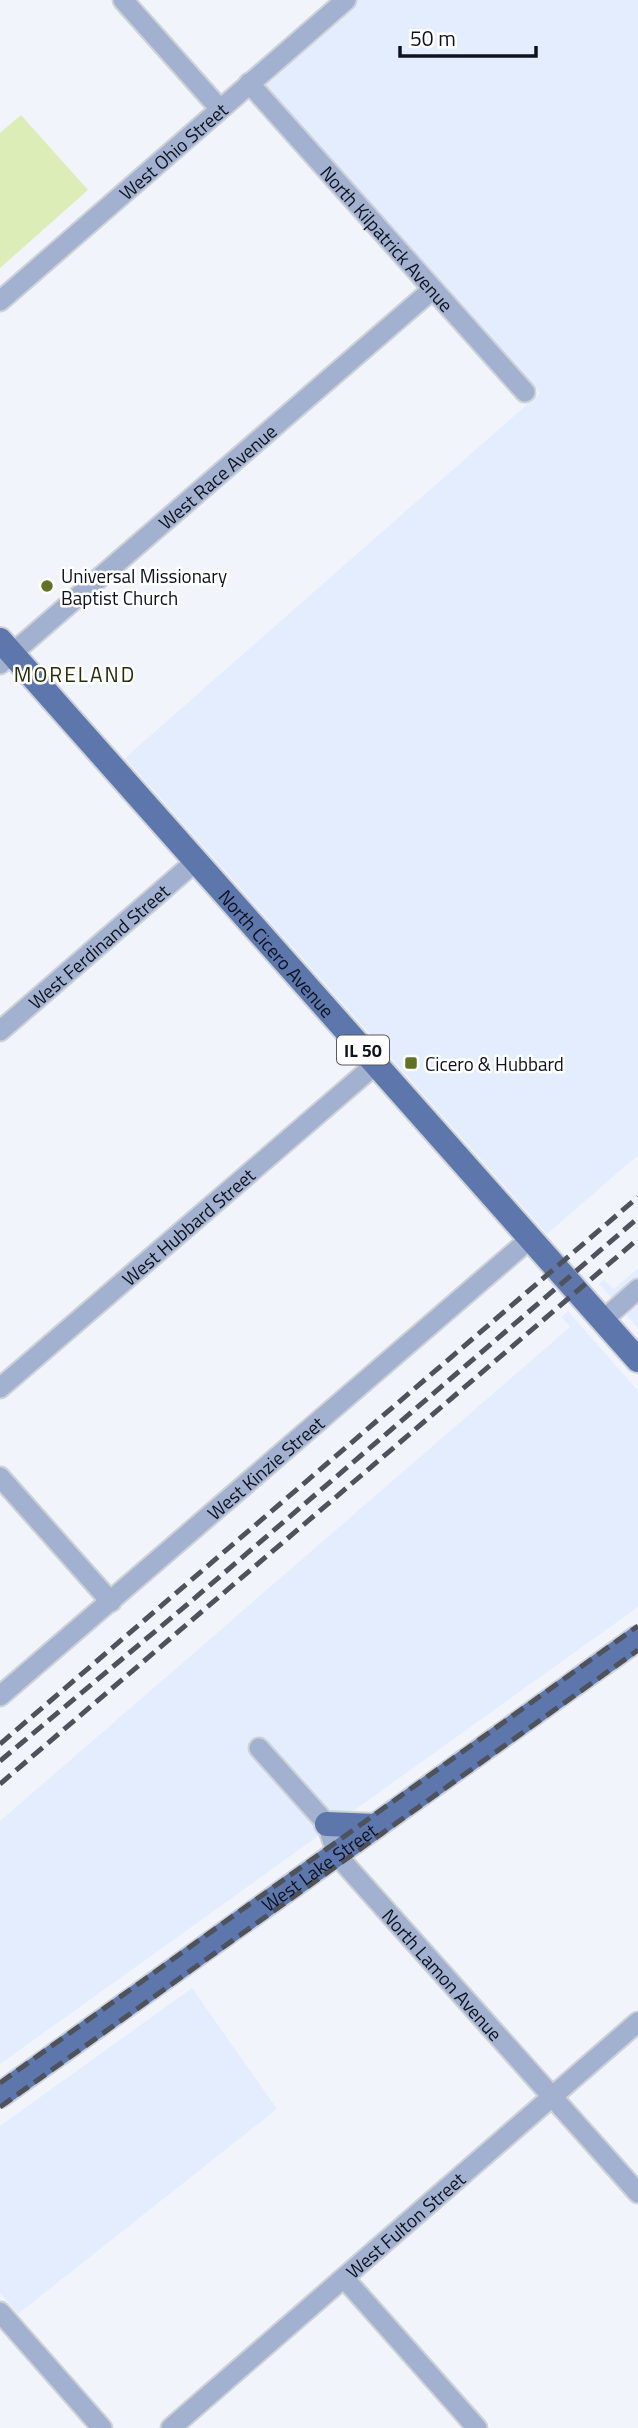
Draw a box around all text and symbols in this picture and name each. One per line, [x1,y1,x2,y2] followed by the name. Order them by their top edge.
[400,14,536,58] scale bar
[410,22,456,54] text: 50 m
[112,95,234,206] street label: West Ohio Street
[314,158,461,318] street label: North Kilpatrick Avenue
[151,417,283,536] street label: West Race Avenue
[61,561,227,612] place label: Universal Missionary Baptist Church
[39,578,55,594] marker: Universal Missionary Baptist Church
[14,658,136,690] district label: MORELAND
[21,876,176,1015] street label: West Ferdinand Street
[212,882,342,1023] street label: North Cicero Avenue
[337,1036,389,1064] road number: IL 50
[425,1049,564,1078] place label: Cicero & Hubbard
[403,1055,419,1071] marker: Cicero & Hubbard
[115,1160,261,1292] street label: West Hubbard Street
[200,1408,330,1526] street label: West Kinzie Street
[255,1815,383,1918] street label: West Lake Street
[376,1901,510,2047] street label: North Lamon Avenue
[339,2164,471,2285] street label: West Fulton Street

